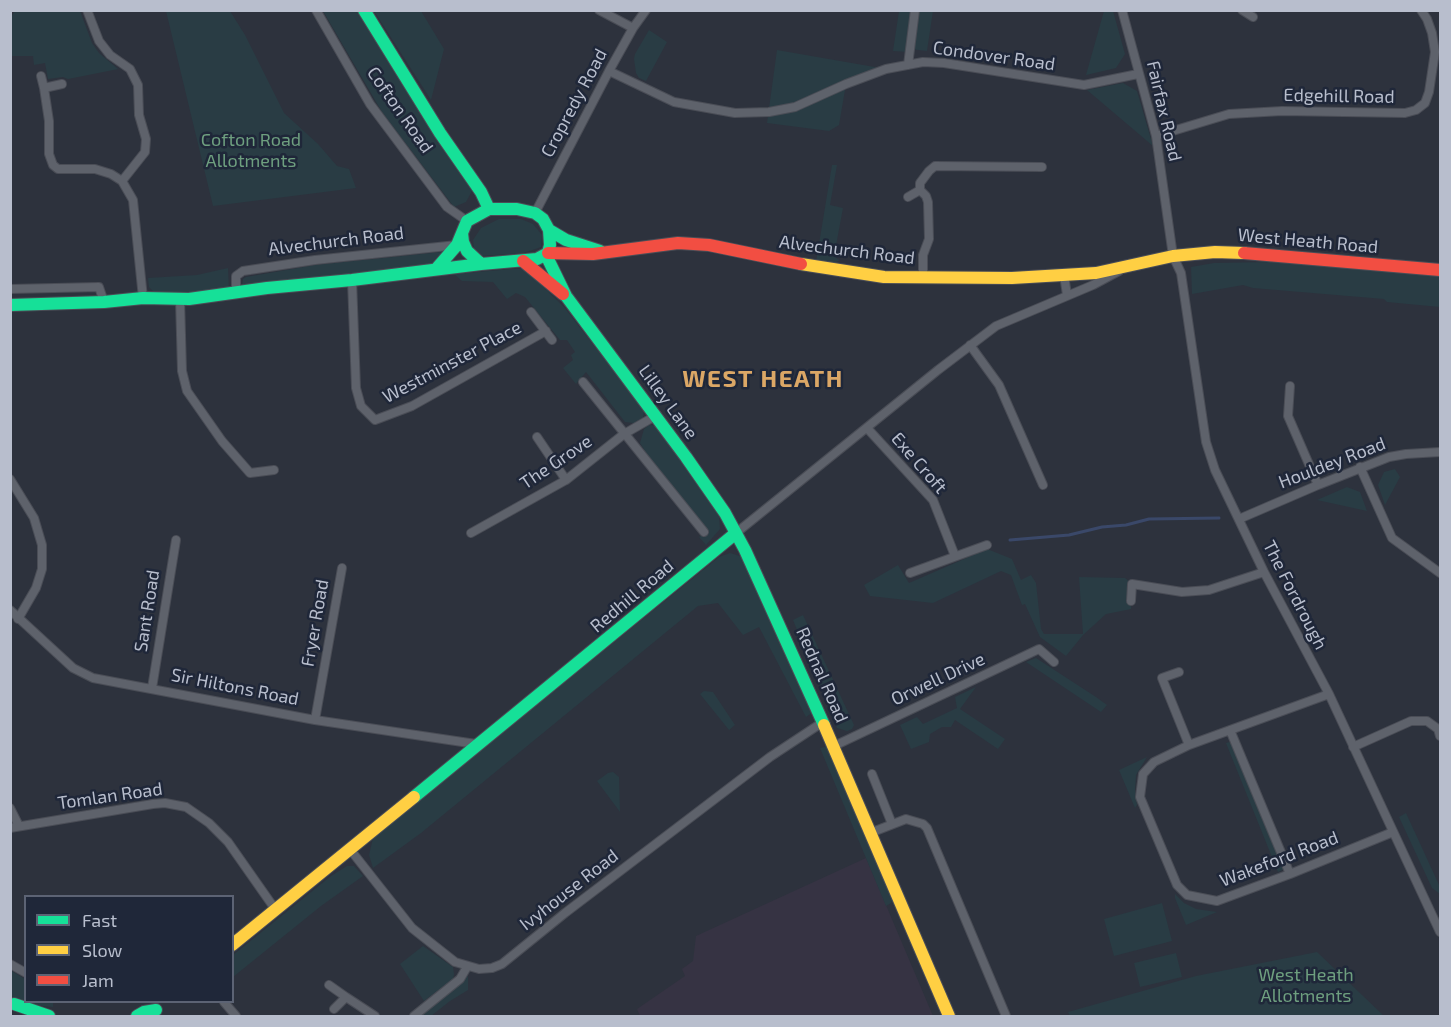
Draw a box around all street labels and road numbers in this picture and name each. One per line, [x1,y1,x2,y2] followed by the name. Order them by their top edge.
[932,37,1056,75] street label: Condover Road
[536,45,612,161] street label: Cropredy Road
[1142,59,1186,163] street label: Fairfax Road
[362,63,438,157] street label: Cofton Road
[1283,84,1395,108] street label: Edgehill Road
[267,222,405,260] street label: Alvechurch Road
[1237,224,1379,258] street label: West Heath Road
[778,231,916,269] street label: Alvechurch Road
[379,316,525,408] street label: Westminster Place
[634,361,702,443] street label: Lilley Lane
[887,428,951,498] street label: Exe Croft
[516,430,596,494] street label: The Grove
[1275,433,1389,493] street label: Houldey Road
[1258,537,1332,653] street label: The Fordrough
[586,555,678,637] street label: Redhill Road
[130,568,164,654] street label: Sant Road
[297,578,333,668] street label: Fryer Road
[791,624,853,726] street label: Rednal Road
[888,648,988,710] street label: Orwell Drive
[169,664,301,710] street label: Sir Hiltons Road
[56,778,164,814] street label: Tomlan Road
[1217,827,1341,891] street label: Wakeford Road
[515,845,623,935] street label: Ivyhouse Road

